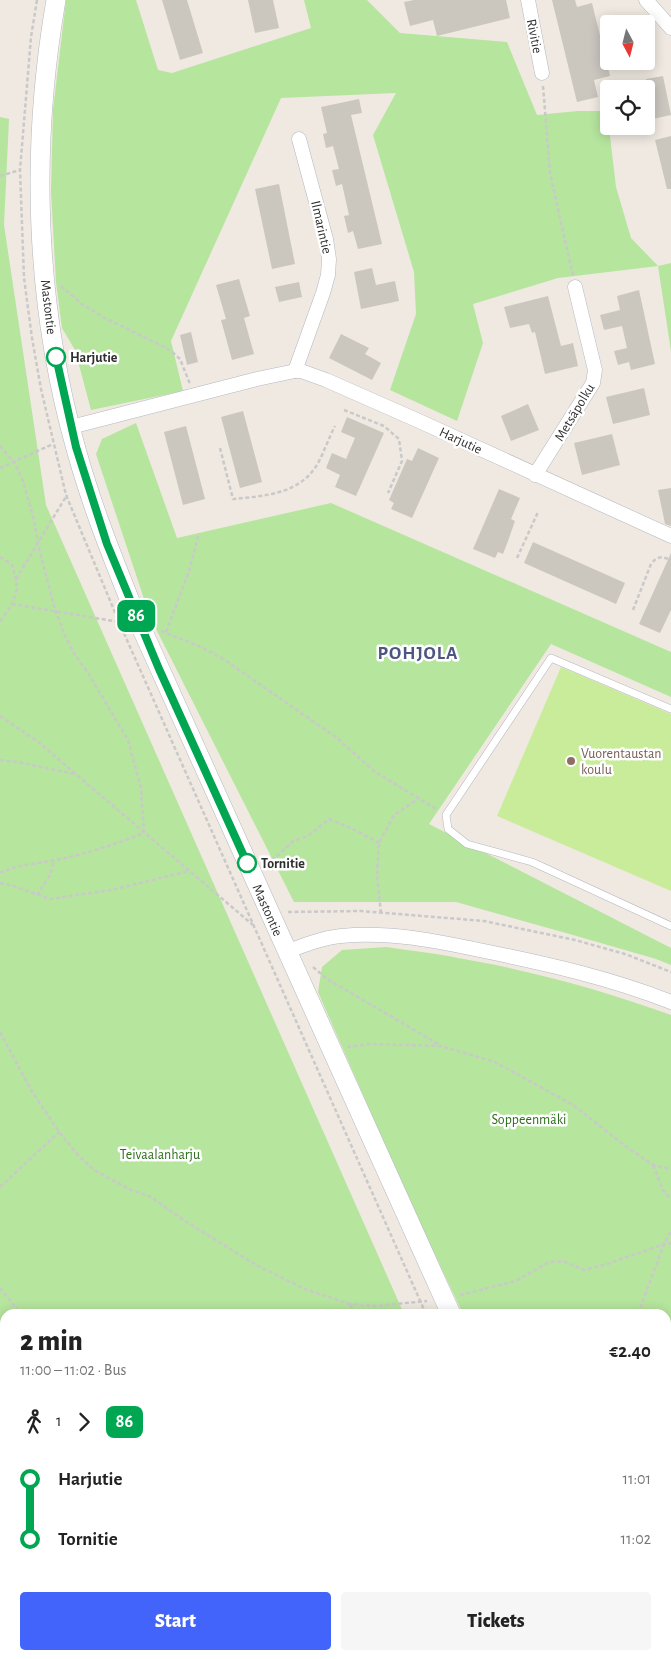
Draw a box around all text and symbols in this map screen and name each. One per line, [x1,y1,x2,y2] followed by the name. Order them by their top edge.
[600,15,655,70] north arrow
[600,15,655,135] map controls
[524,18,544,55] street label: Rivitie
[600,80,655,135] button: locate
[308,199,334,255] street label: Ilmarintie
[38,279,58,335] street label: Mastontie
[46,347,66,367] marker: Harjutie
[70,351,118,365] place label: Harjutie
[552,381,597,444] street label: Metsäpolku
[437,425,484,457] street label: Harjutie
[114,600,158,632] line badge: 86
[127,607,145,625] text: 86
[378,644,458,663] district label: POHJOLA
[581,747,662,777] place label: Vuorentaustan koulu
[565,755,577,767] marker: Vuorentaustan koulu
[237,853,257,873] marker: Tornitie
[261,857,305,871] place label: Tornitie
[249,882,285,938] street label: Mastontie
[492,1113,566,1127] park label: Soppeenmäki
[120,1148,200,1162] park label: Teivaalanharju
[20,1328,83,1356] text: 2 min
[609,1342,651,1361] text: €2.40
[20,1362,126,1378] text: 11:00 – 11:02 · Bus
[20,1408,48,1436] icon: walk
[70,1408,98,1436] icon: forward
[56,1413,62,1429] text: 1
[116,1413,133,1431] text: 86
[58,1470,122,1489] text: Harjutie
[622,1471,651,1487] text: 11:01
[58,1530,118,1549] text: Tornitie
[621,1531,651,1547] text: 11:02
[20,1592,331,1650] button: Start
[341,1592,651,1650] button: Tickets

